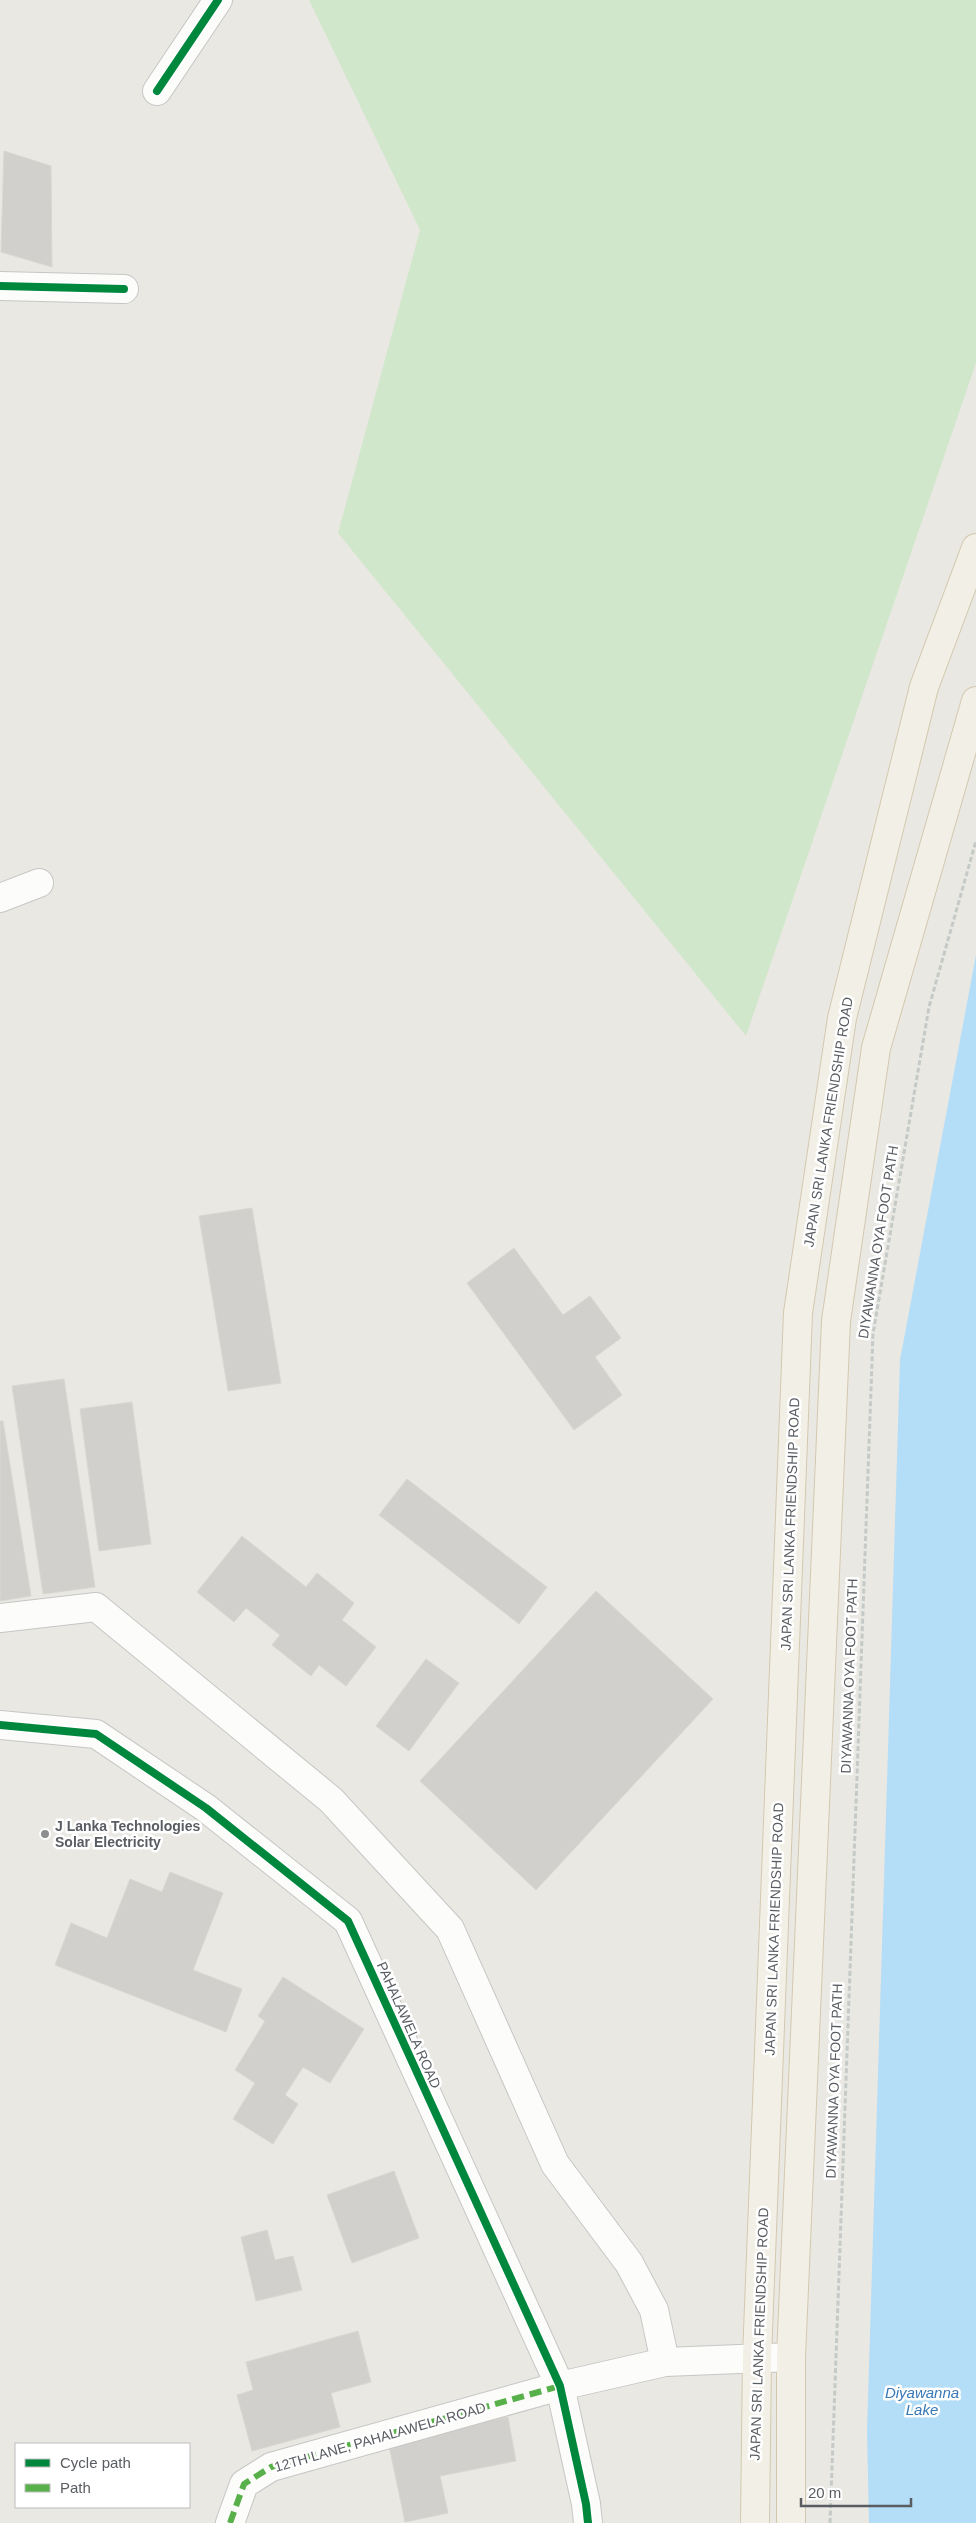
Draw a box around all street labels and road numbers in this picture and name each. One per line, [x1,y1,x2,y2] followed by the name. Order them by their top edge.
[800,996,856,1248] street label: JAPAN SRI LANKA FRIENDSHIP ROAD
[855,1144,901,1340] street label: DIYAWANNA OYA FOOT PATH
[778,1397,802,1651] street label: JAPAN SRI LANKA FRIENDSHIP ROAD
[838,1578,860,1774] street label: DIYAWANNA OYA FOOT PATH
[762,1802,786,2056] street label: JAPAN SRI LANKA FRIENDSHIP ROAD
[374,1959,444,2091] street label: PAHALAWELA ROAD
[823,1983,845,2179] street label: DIYAWANNA OYA FOOT PATH
[747,2207,771,2461] street label: JAPAN SRI LANKA FRIENDSHIP ROAD
[272,2399,488,2475] street label: 12TH LANE, PAHALAWELA ROAD

